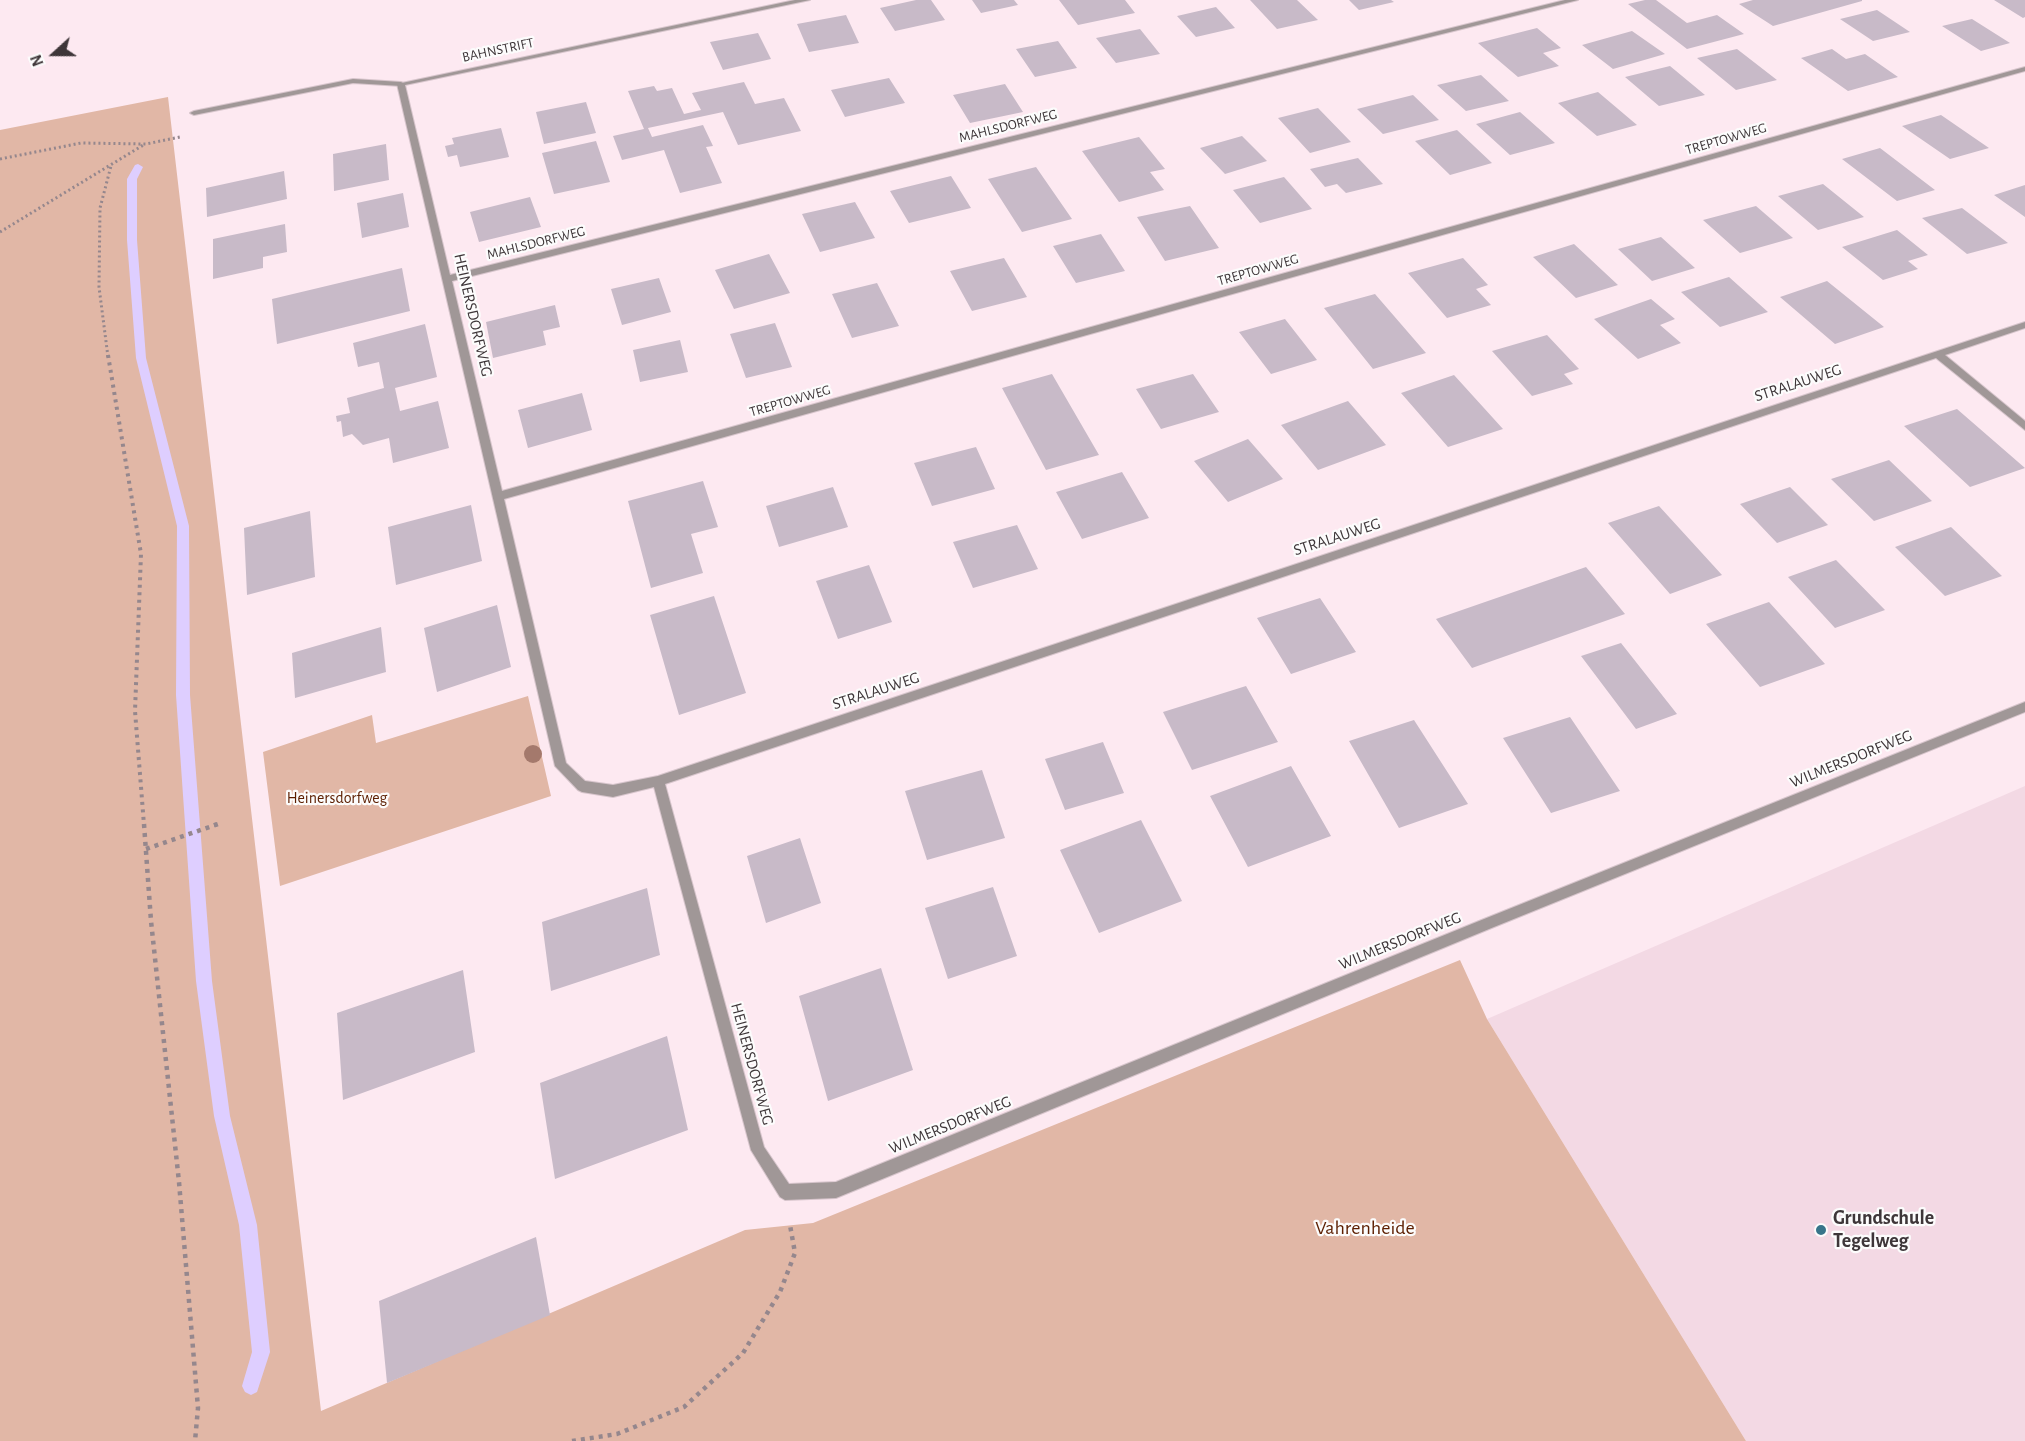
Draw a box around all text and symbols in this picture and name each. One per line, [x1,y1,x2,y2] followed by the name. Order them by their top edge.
[24,24,84,84] north arrow
[461,34,535,66] street label: BAHNSTRIFT
[28,52,47,69] text: N
[957,106,1059,146] street label: MAHLSDORFWEG
[1684,119,1768,159] street label: TREPTOWWEG
[485,223,587,263] street label: MAHLSDORFWEG
[1216,250,1300,290] street label: TREPTOWWEG
[449,251,497,379] street label: HEINERSDORFWEG
[1752,360,1844,406] street label: STRALAUWEG
[748,381,832,421] street label: TREPTOWWEG
[1291,514,1383,560] street label: STRALAUWEG
[830,668,922,714] street label: STRALAUWEG
[1787,726,1915,792] street label: WILMERSDORFWEG
[287,788,387,808] park label: Heinersdorfweg
[1336,908,1464,974] street label: WILMERSDORFWEG
[726,1001,778,1127] street label: HEINERSDORFWEG
[886,1092,1014,1158] street label: WILMERSDORFWEG
[1833,1206,1934,1253] place label: Grundschule Tegelweg
[1315,1216,1415,1240] park label: Vahrenheide
[1814,1223,1828,1237] marker: Grundschule Tegelweg

